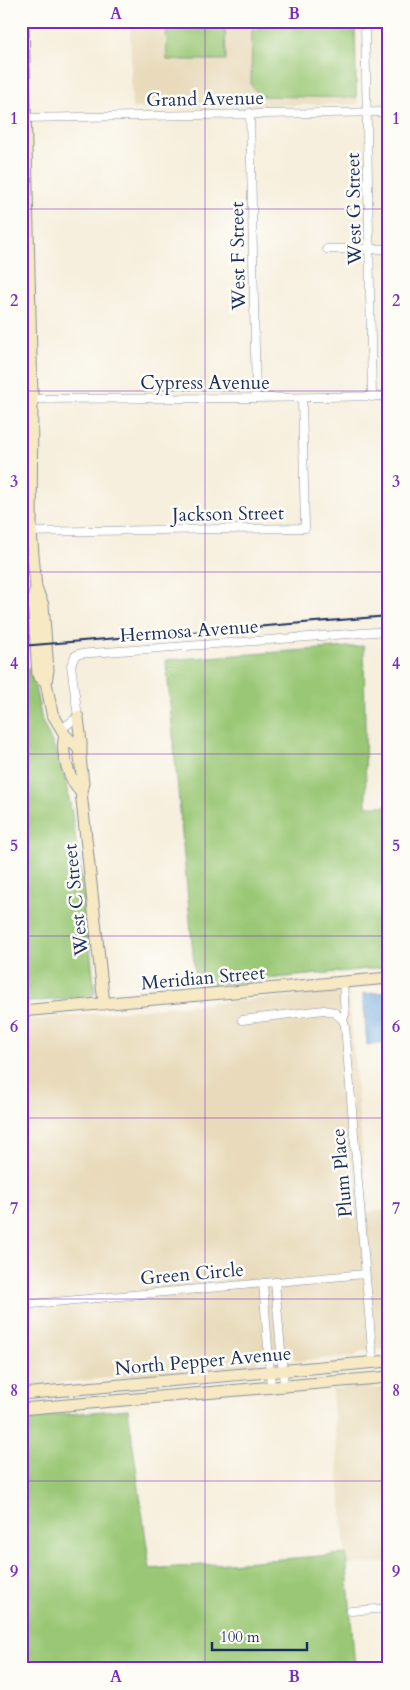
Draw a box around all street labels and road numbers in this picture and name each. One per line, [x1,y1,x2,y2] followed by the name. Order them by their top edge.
[146,85,264,113] street label: Grand Avenue
[340,152,368,267] street label: West G Street
[224,201,252,312] street label: West F Street
[140,370,270,396] street label: Cypress Avenue
[169,500,284,528] street label: Jackson Street
[119,613,259,649] street label: Hermosa Avenue
[57,843,95,958] street label: West C Street
[140,960,266,996] street label: Meridian Street
[325,1127,359,1219] street label: Plum Place
[139,1257,245,1291] street label: Green Circle
[114,1340,293,1382] street label: North Pepper Avenue

